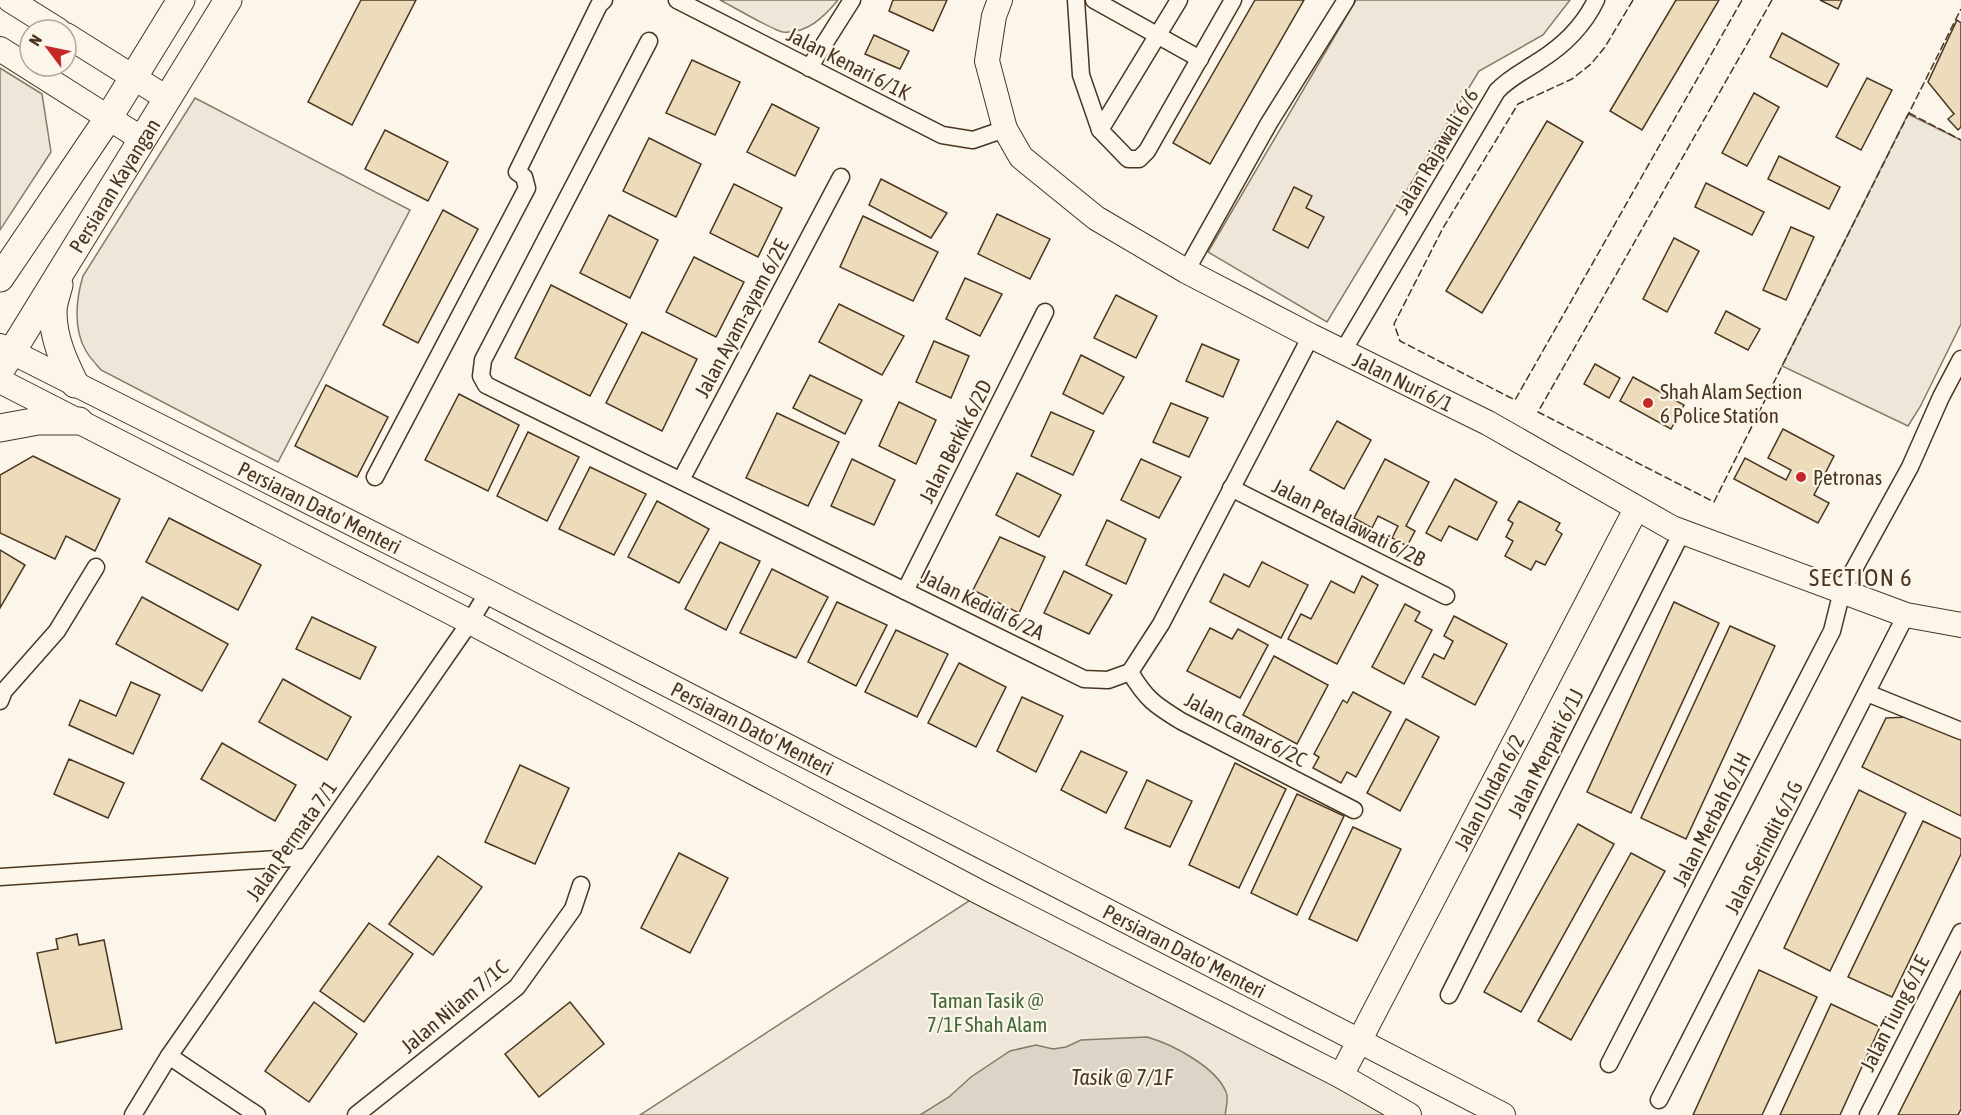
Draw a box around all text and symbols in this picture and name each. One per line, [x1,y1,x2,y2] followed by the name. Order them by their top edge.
[18,18,78,78] north arrow
[783,22,915,105] street label: Jalan Kenari 6/1K
[25,31,45,49] text: N
[1389,84,1483,218] street label: Jalan Rajawali 6/6
[64,114,164,257] street label: Persiaran Kayangan
[689,235,793,401] street label: Jalan Ayam-ayam 6/2E
[1349,347,1457,416] street label: Jalan Nuri 6/1
[914,376,996,506] street label: Jalan Berkik 6/2D
[1660,379,1802,427] place label: Shah Alam Section 6 Police Station
[1641,396,1655,410] marker: Shah Alam Section 6 Police Station
[234,456,405,558] street label: Persiaran Dato' Menteri
[1813,465,1882,489] place label: Petronas
[1794,470,1808,484] marker: Petronas
[1269,473,1429,571] street label: Jalan Petalawati 6/2B
[918,564,1049,644] street label: Jalan Kedidi 6/2A
[1809,564,1913,591] district label: SECTION 6
[667,676,838,780] street label: Persiaran Dato' Menteri
[1502,684,1588,822] street label: Jalan Merpati 6/1J
[1181,687,1311,771] street label: Jalan Camar 6/2C
[1449,730,1529,854] street label: Jalan Undan 6/2
[1667,748,1755,890] street label: Jalan Merbah 6/1H
[241,775,341,905] street label: Jalan Permata 7/1
[1719,776,1807,918] street label: Jalan Serindit 6/1G
[1099,899,1270,1003] street label: Persiaran Dato' Menteri
[1855,951,1933,1075] street label: Jalan Tiung 6/1E
[396,954,513,1058] street label: Jalan Nilam 7/1C
[927,988,1047,1036] park label: Taman Tasik @ 7/1F Shah Alam
[1071,1064,1174,1090] water label: Tasik @ 7/1F

